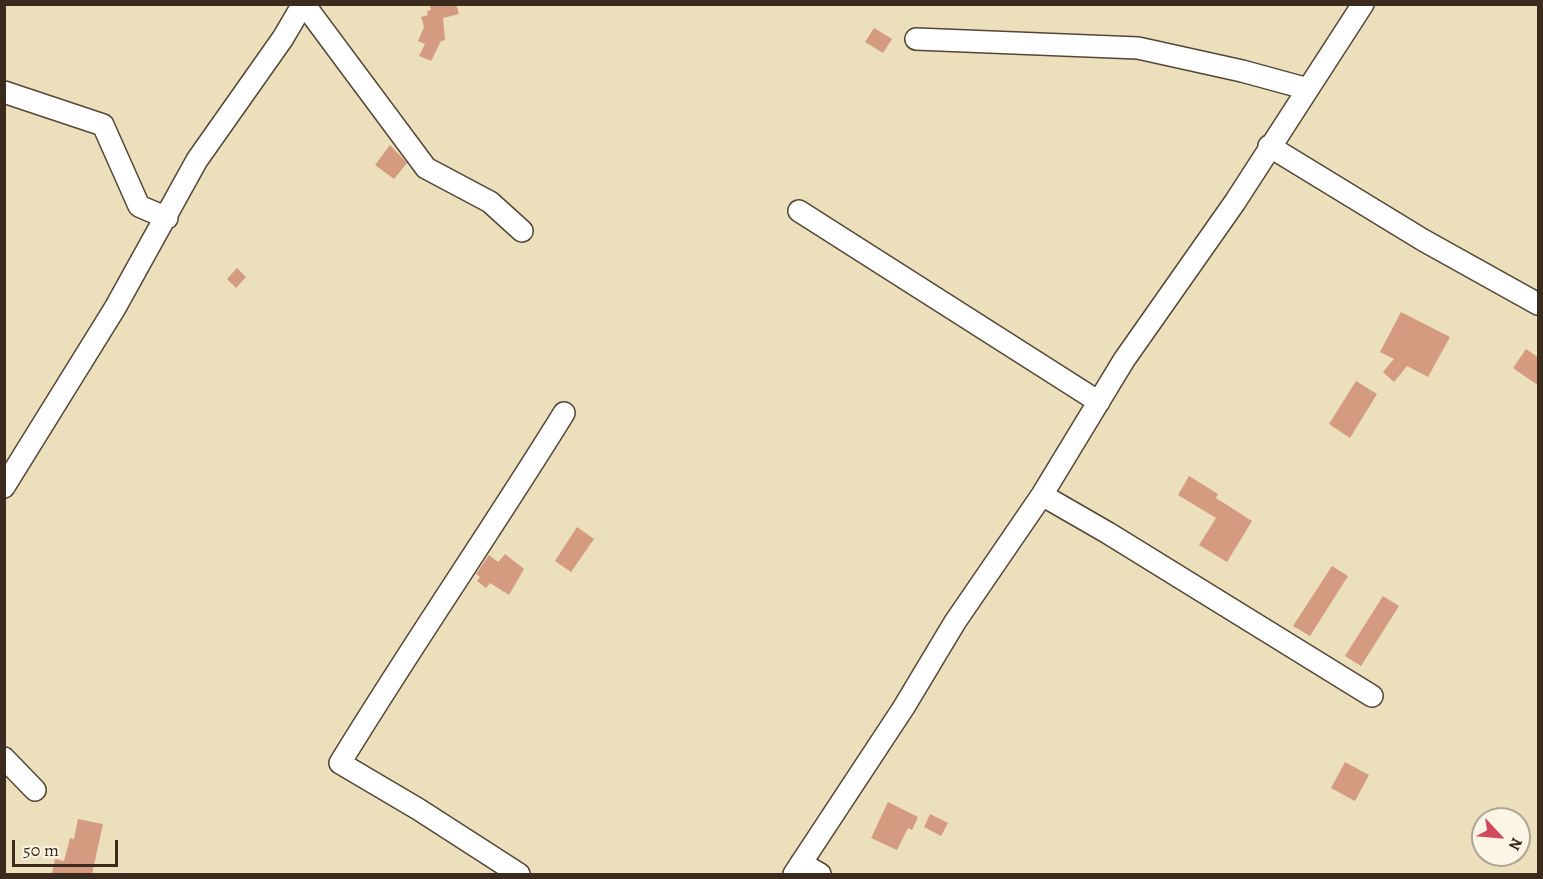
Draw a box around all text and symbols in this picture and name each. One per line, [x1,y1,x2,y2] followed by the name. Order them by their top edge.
[1471,807,1531,867] north arrow
[15,828,122,866] scale bar
[1503,834,1528,854] text: N
[23,838,59,862] text: 50 m

